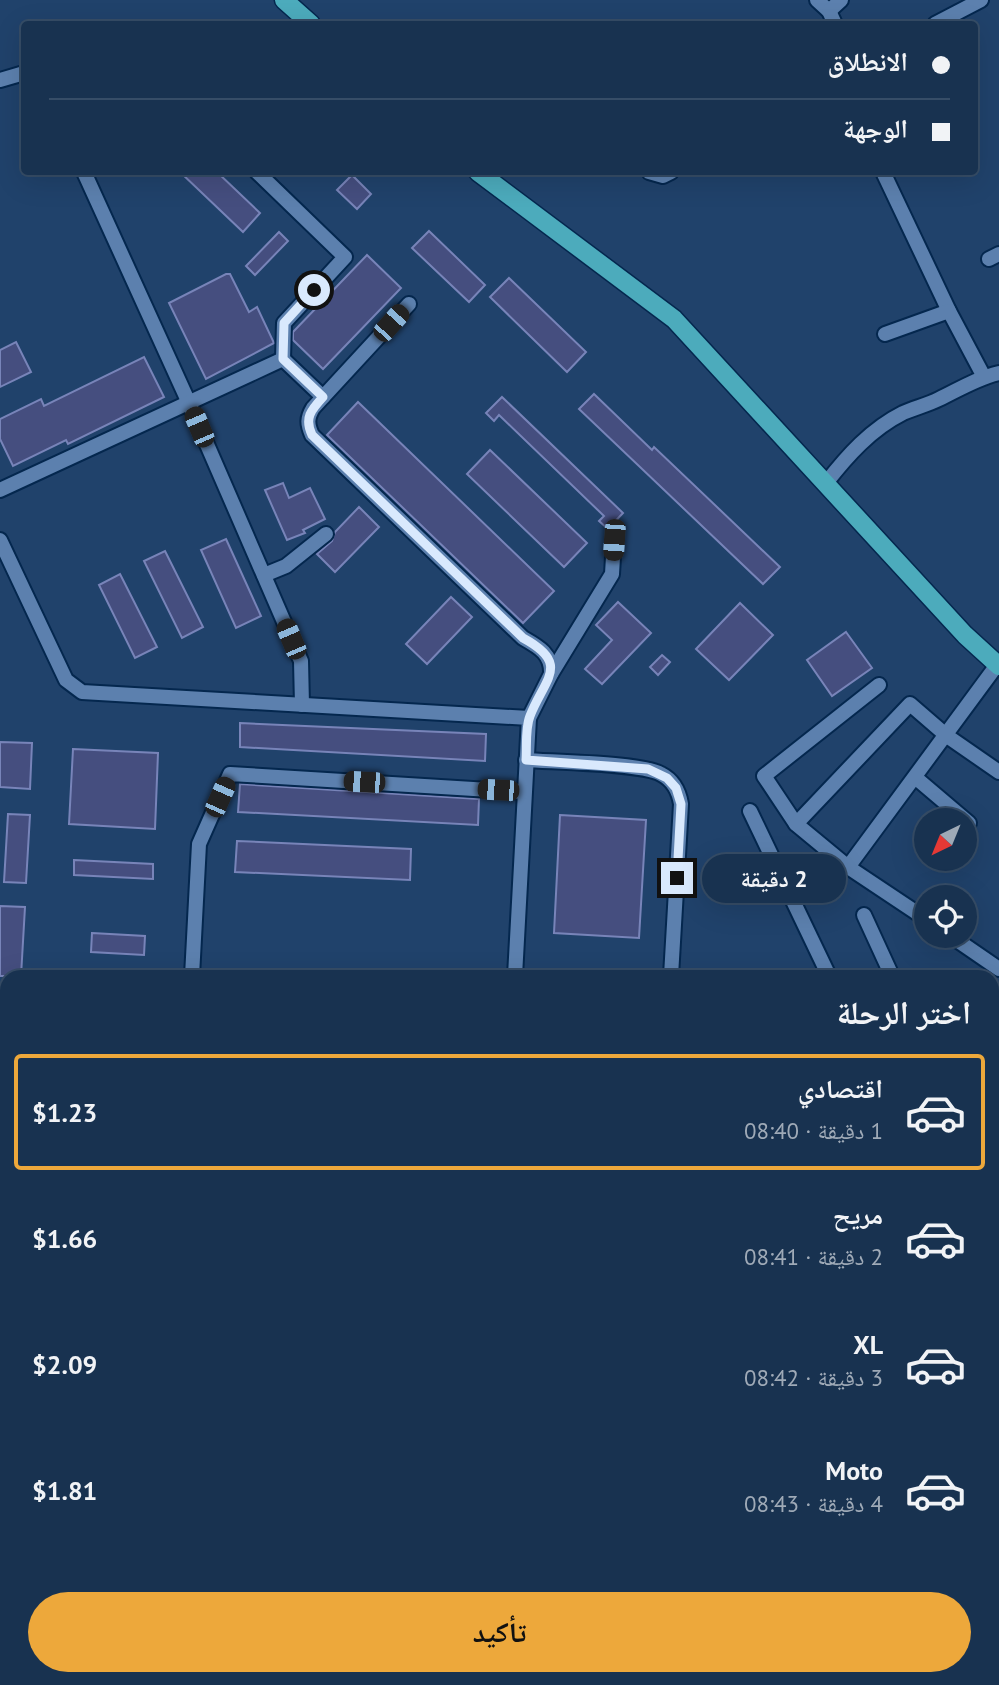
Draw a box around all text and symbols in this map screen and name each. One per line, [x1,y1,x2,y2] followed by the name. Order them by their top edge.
[828,45,908,78] text: الانطلاق
[843,112,908,145] text: الوجهة
[298,274,330,306] route start
[370,300,413,346] car
[182,404,217,450] car
[603,518,626,562] car
[274,616,309,662] car
[343,770,386,794] car
[202,774,239,820] car
[477,778,520,802] car
[914,808,976,872] north arrow
[914,808,977,948] map controls
[702,854,845,903] callout: 2 دقيقة
[661,862,693,894] route end
[740,864,808,893] text: 2 دقيقة
[914,885,977,948] button: locate
[837,991,971,1033] text: اختر الرحلة
[798,1072,883,1105] text: اقتصادي
[904,1081,967,1144] icon: car
[32,1096,97,1129] text: $1.23
[744,1116,883,1145] text: 1 دقيقة · 08:40
[833,1198,883,1231] text: مريح
[904,1207,967,1270] icon: car
[32,1222,97,1255] text: $1.66
[744,1242,883,1271] text: 2 دقيقة · 08:41
[853,1328,883,1361] text: XL
[904,1333,967,1396] icon: car
[32,1348,97,1381] text: $2.09
[744,1363,883,1392] text: 3 دقيقة · 08:42
[825,1454,883,1487] text: Moto
[904,1459,967,1522] icon: car
[32,1474,97,1507] text: $1.81
[744,1489,883,1518] text: 4 دقيقة · 08:43
[28,1592,971,1672] button: تأكيد

